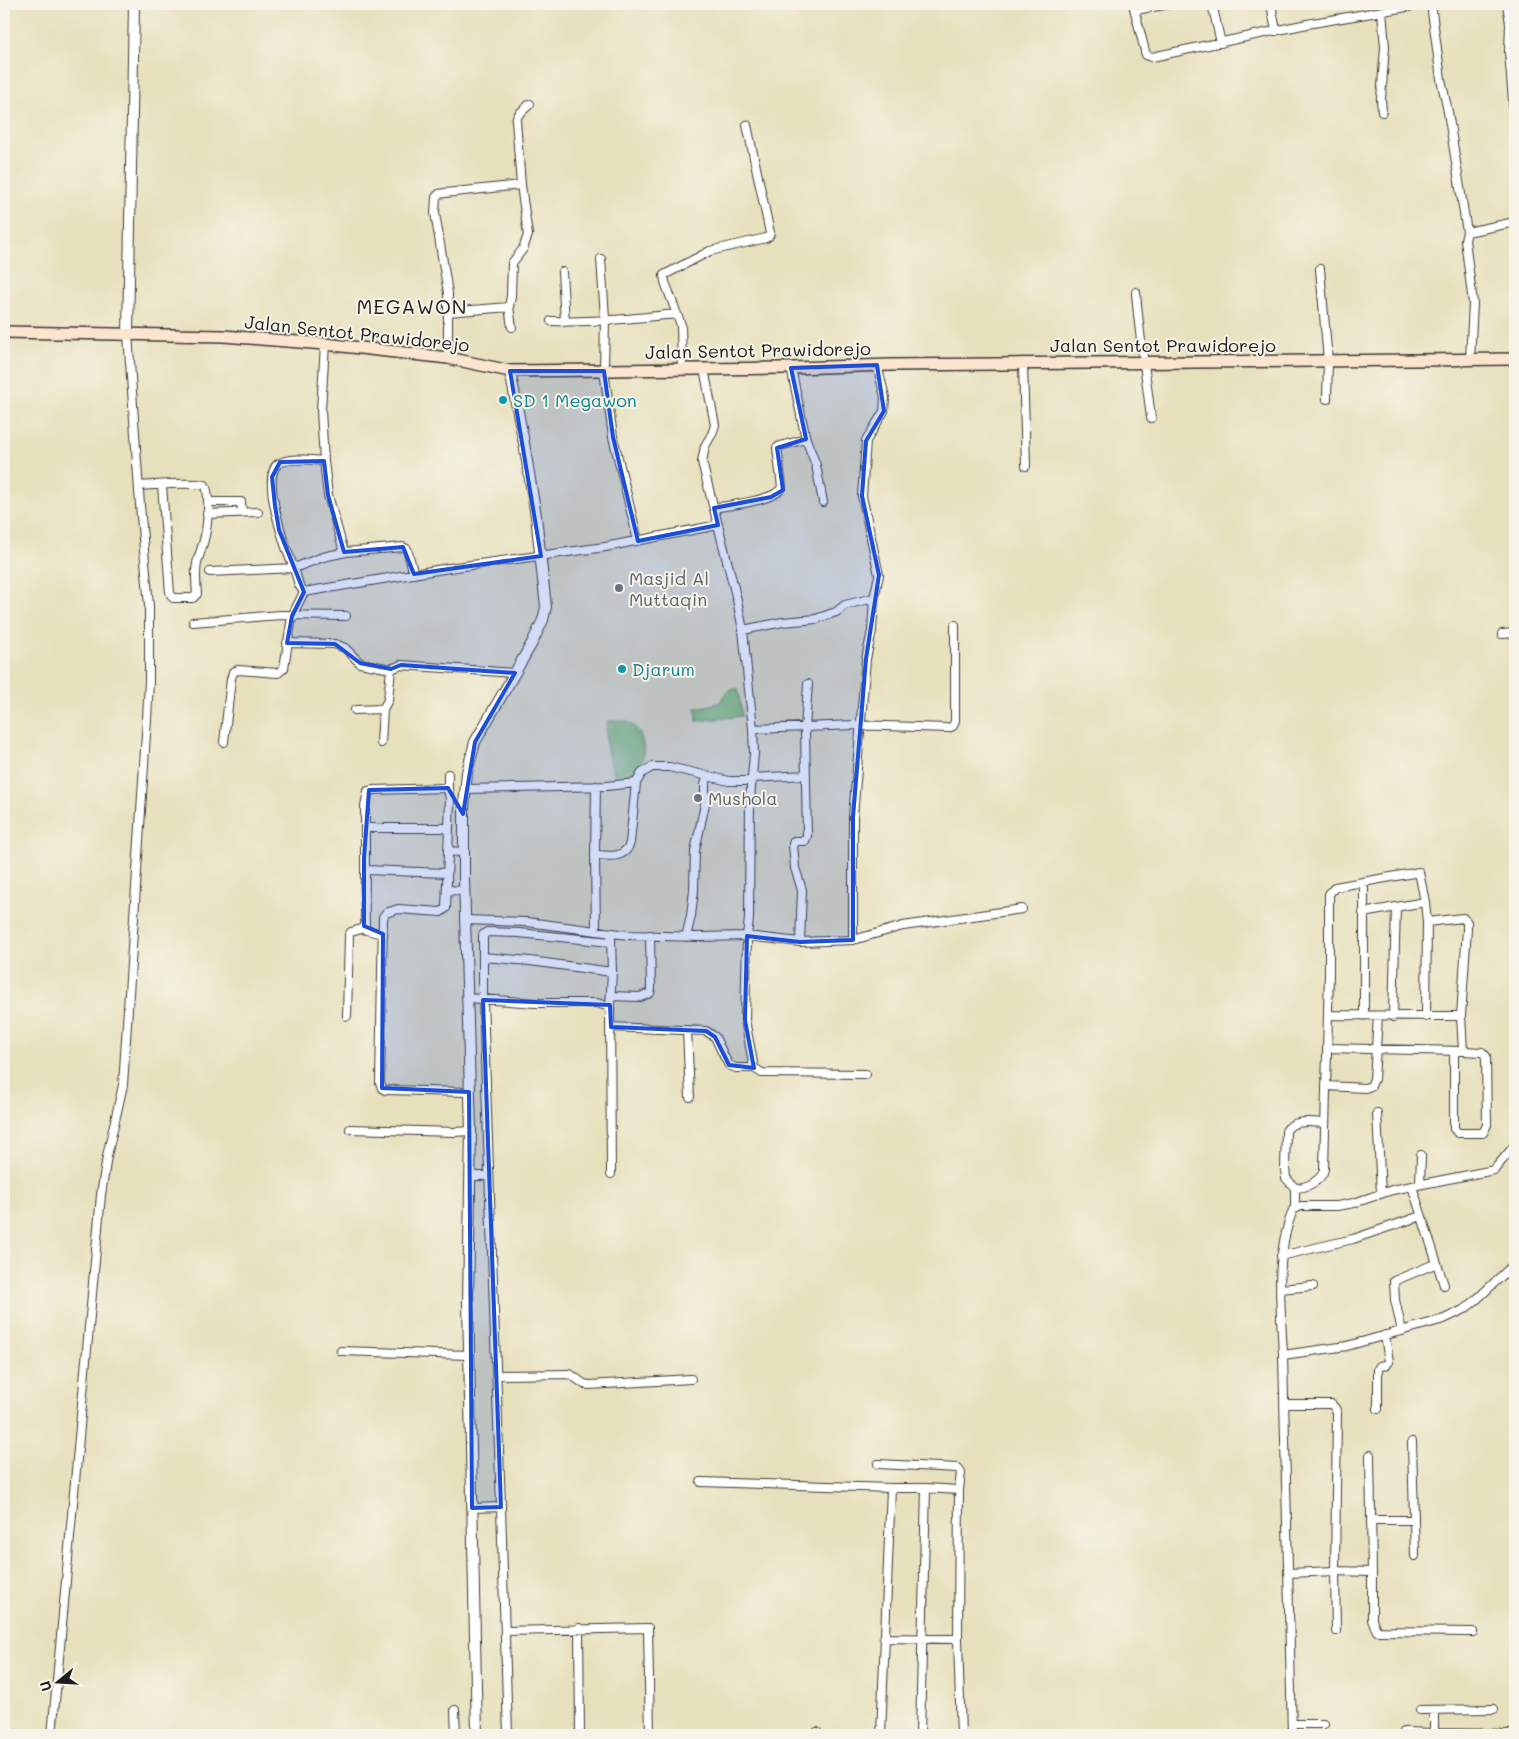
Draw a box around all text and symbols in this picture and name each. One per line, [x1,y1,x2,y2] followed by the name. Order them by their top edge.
[356,293,468,319] district label: MEGAWON
[243,309,471,357] street label: Jalan Sentot Prawidorejo
[1050,333,1276,357] street label: Jalan Sentot Prawidorejo
[645,336,871,364] street label: Jalan Sentot Prawidorejo
[513,388,637,412] place label: SD 1 Megawon
[497,394,509,406] marker: SD 1 Megawon
[629,566,709,611] place label: Masjid Al Muttaqin
[613,582,625,594] marker: Masjid Al Muttaqin
[632,657,695,681] place label: Djarum
[616,663,628,675] marker: Djarum
[708,786,778,810] place label: Mushola
[692,792,704,804] marker: Mushola
[32,1656,82,1706] north arrow
[35,1679,56,1694] text: U

